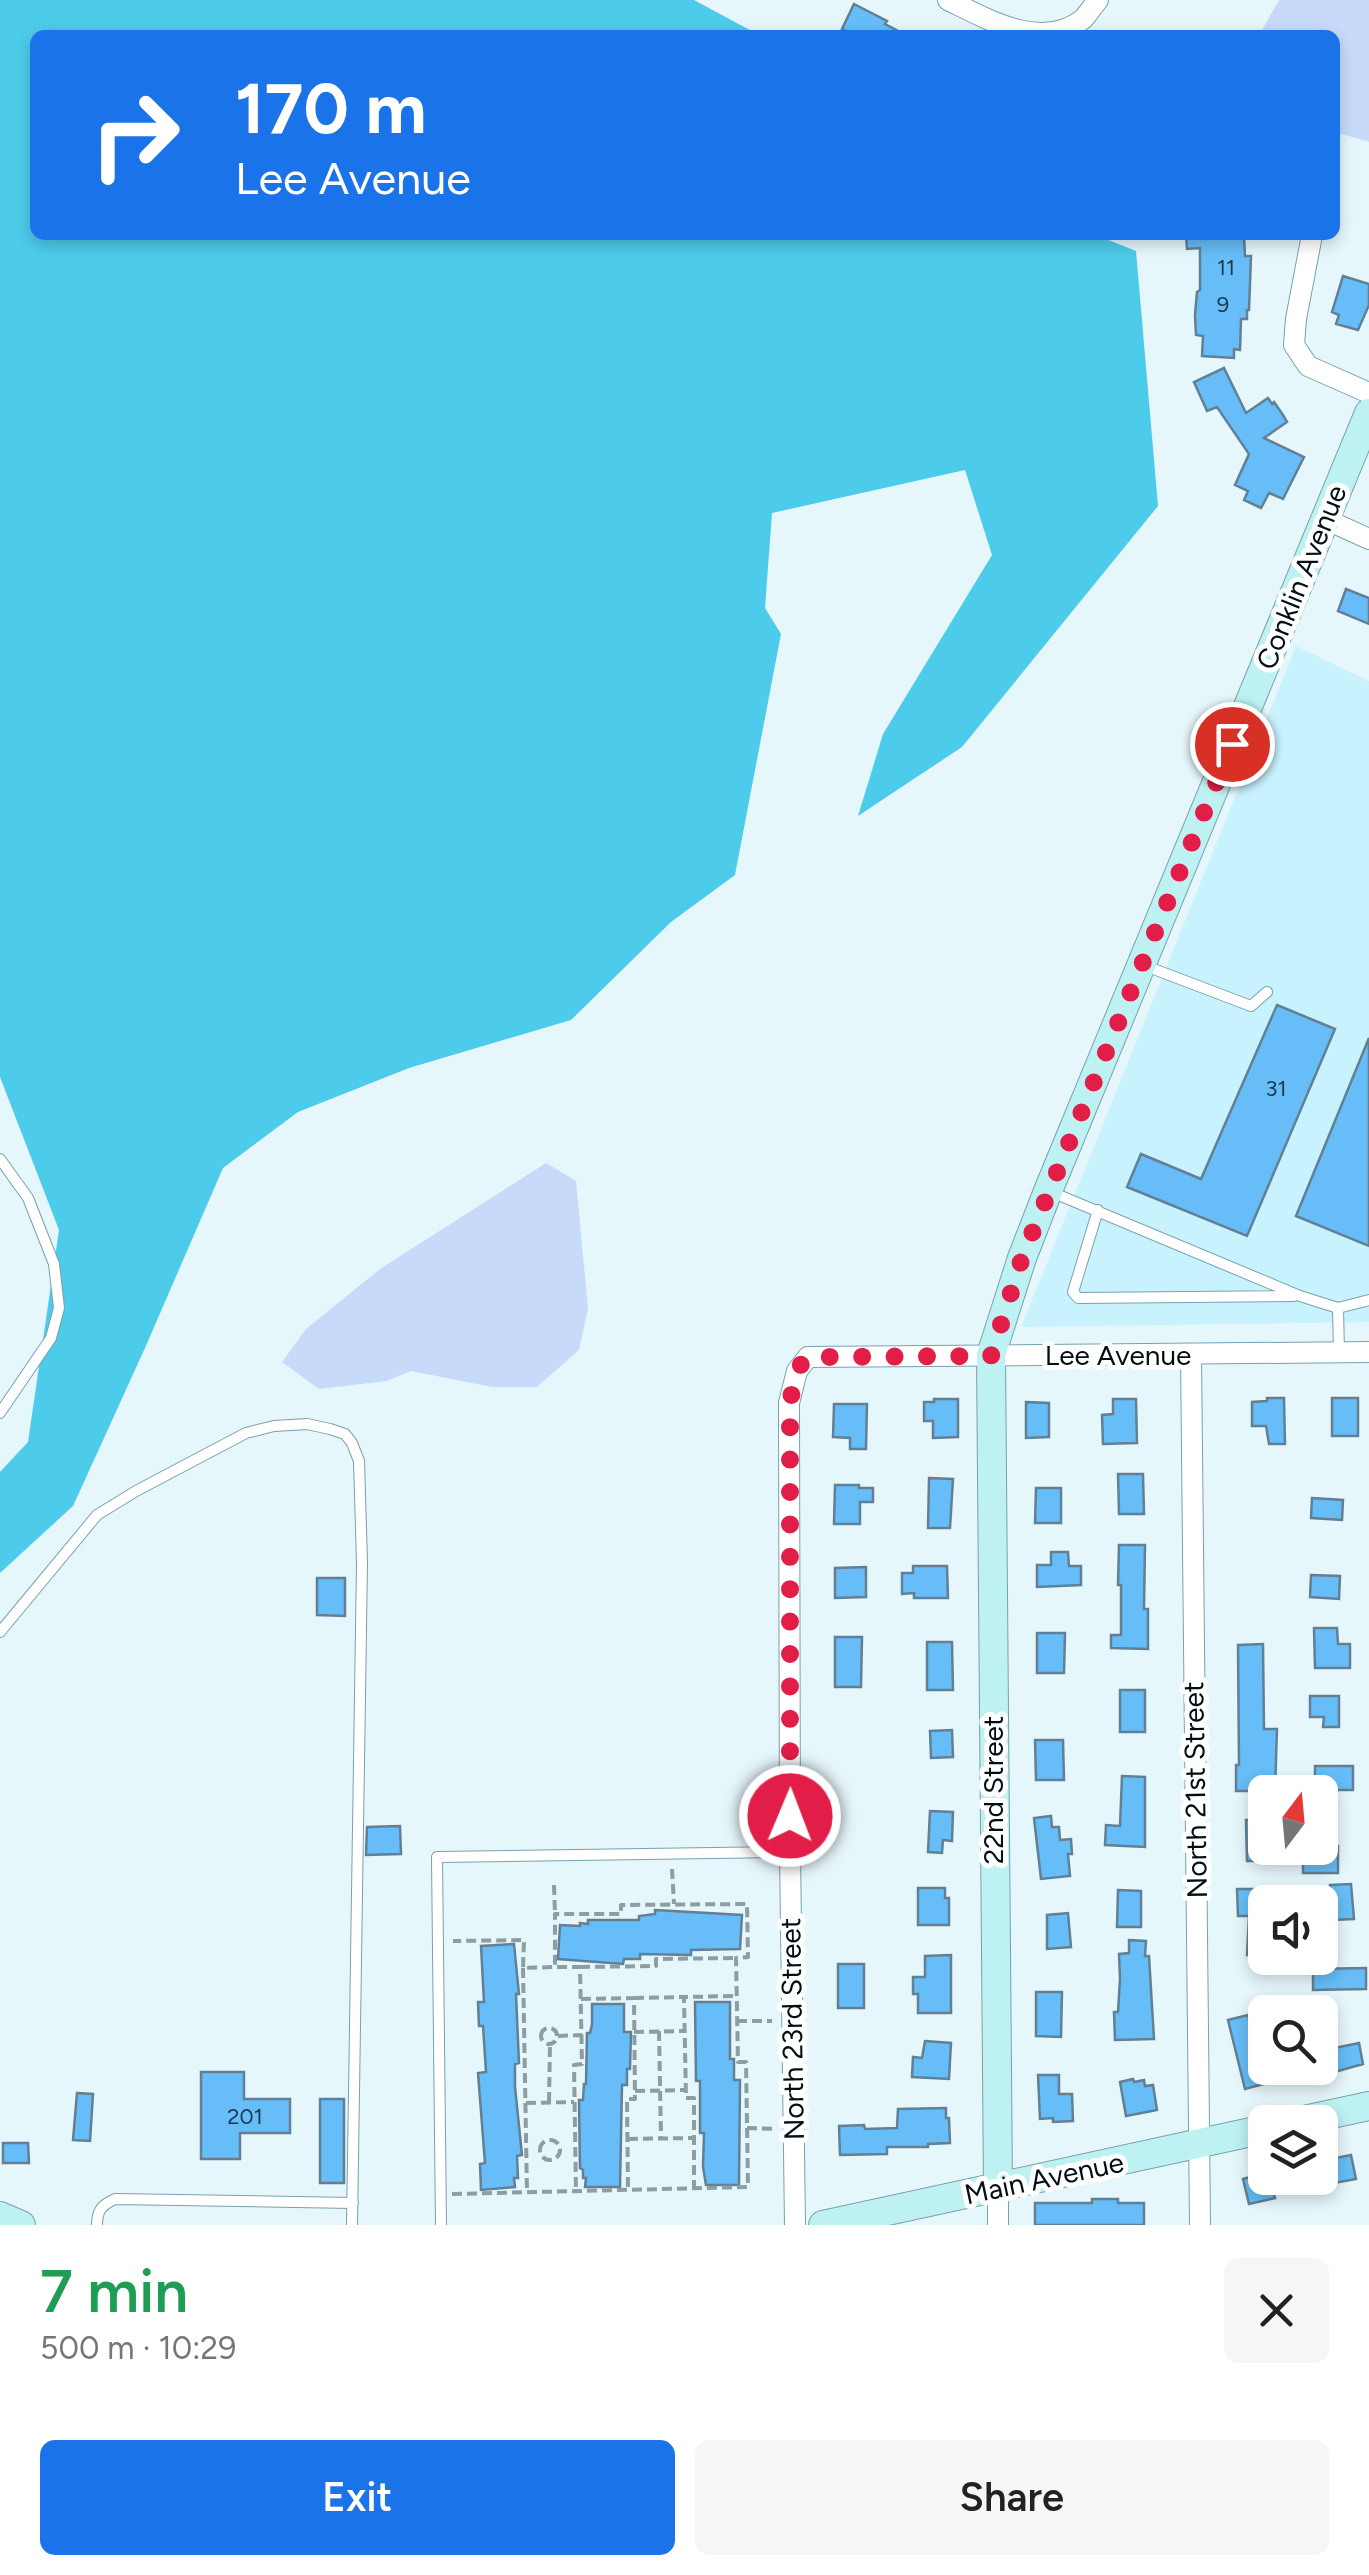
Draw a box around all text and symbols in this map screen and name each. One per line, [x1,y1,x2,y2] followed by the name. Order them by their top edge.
[235,66,427,151] text: 170 m
[70,70,200,200] icon: right
[235,151,471,205] text: Lee Avenue
[1217,254,1235,281] house number: 11
[1217,291,1229,318] house number: 9
[1249,480,1353,674] street label: Conklin Avenue
[1190,702,1275,787] pin
[1205,717,1260,772] icon: arrive
[1265,1075,1287,1102] house number: 31
[1045,1338,1191,1372] street label: Lee Avenue
[1176,1681,1214,1899] street label: North 21st Street
[976,1716,1010,1864] street label: 22nd Street
[738,1764,842,1868] position arrow
[1248,1775,1338,1865] north arrow
[1248,1775,1338,2195] map controls
[1248,1885,1338,1975] button: sound
[773,1917,811,2141] street label: North 23rd Street
[1248,1995,1338,2085] button: search
[227,2103,263,2130] house number: 201
[1248,2105,1338,2195] button: layers
[961,2145,1127,2211] street label: Main Avenue
[40,2255,188,2327] text: 7 min
[1224,2258,1329,2363] button: close
[40,2329,236,2367] text: 500 m · 10:29
[40,2440,675,2555] button: Exit
[695,2440,1329,2555] button: Share

